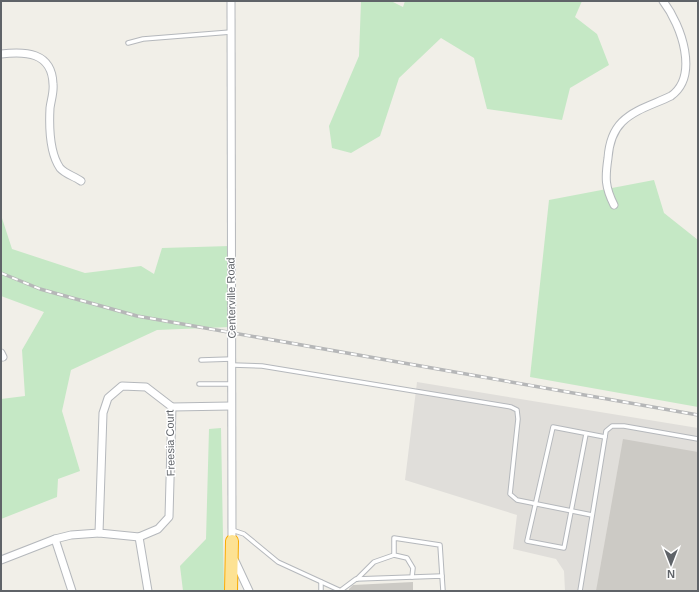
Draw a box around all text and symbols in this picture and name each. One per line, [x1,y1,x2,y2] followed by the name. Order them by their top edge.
[224,257,238,339] street label: Centerville Road
[163,410,177,476] street label: Freesia Court
[651,544,691,584] north arrow
[667,568,675,580] text: N

